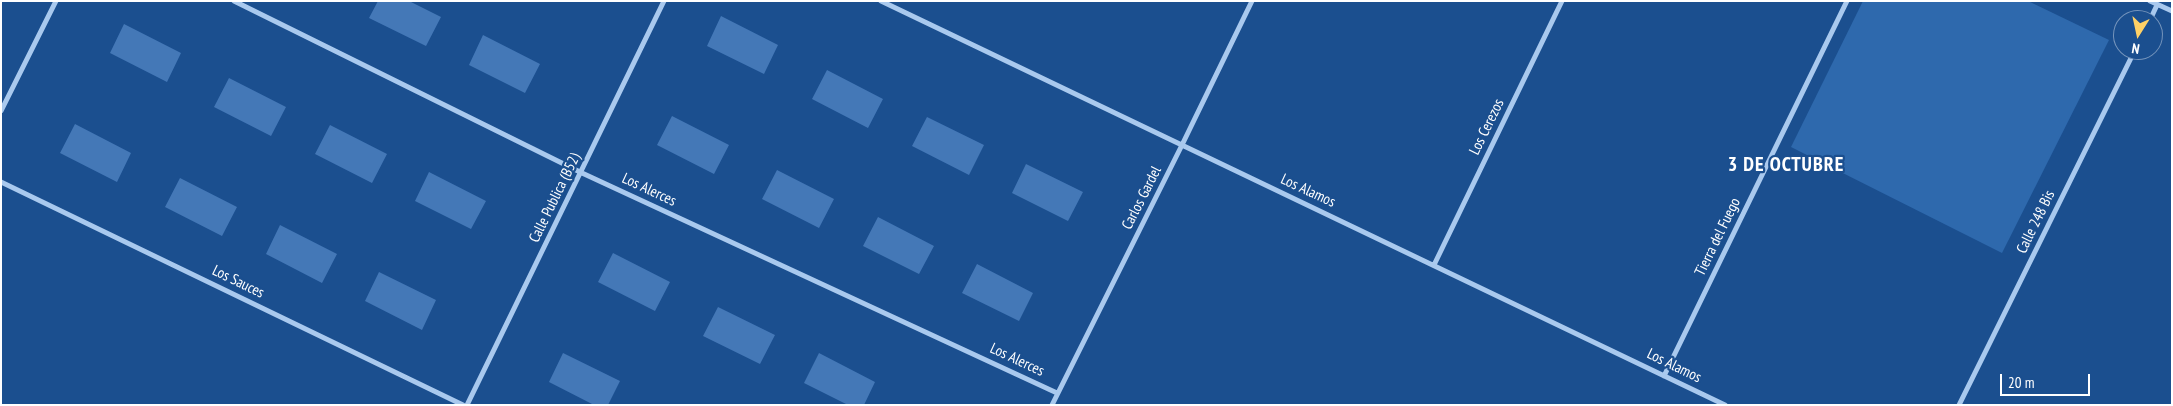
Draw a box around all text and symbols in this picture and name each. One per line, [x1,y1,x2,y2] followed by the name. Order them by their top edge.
[2113,10,2163,60] north arrow
[2130,39,2141,58] text: N
[1466,96,1508,158] street label: Los Cerezos
[526,150,584,246] street label: Calle Publica (B52)
[1726,153,1846,177] district label: 3 DE OCTUBRE
[1118,163,1166,233] street label: Carlos Gardel
[619,170,679,210] street label: Los Alerces
[1278,171,1338,211] street label: Los Alamos
[2013,188,2059,256] street label: Calle 248 Bis
[1691,195,1745,279] street label: Tierra del Fuego
[209,262,267,302] street label: Los Sauces
[987,340,1047,380] street label: Los Alerces
[1644,345,1704,387] street label: Los Alamos
[2003,364,2093,396] scale bar
[2008,373,2034,392] text: 20 m

